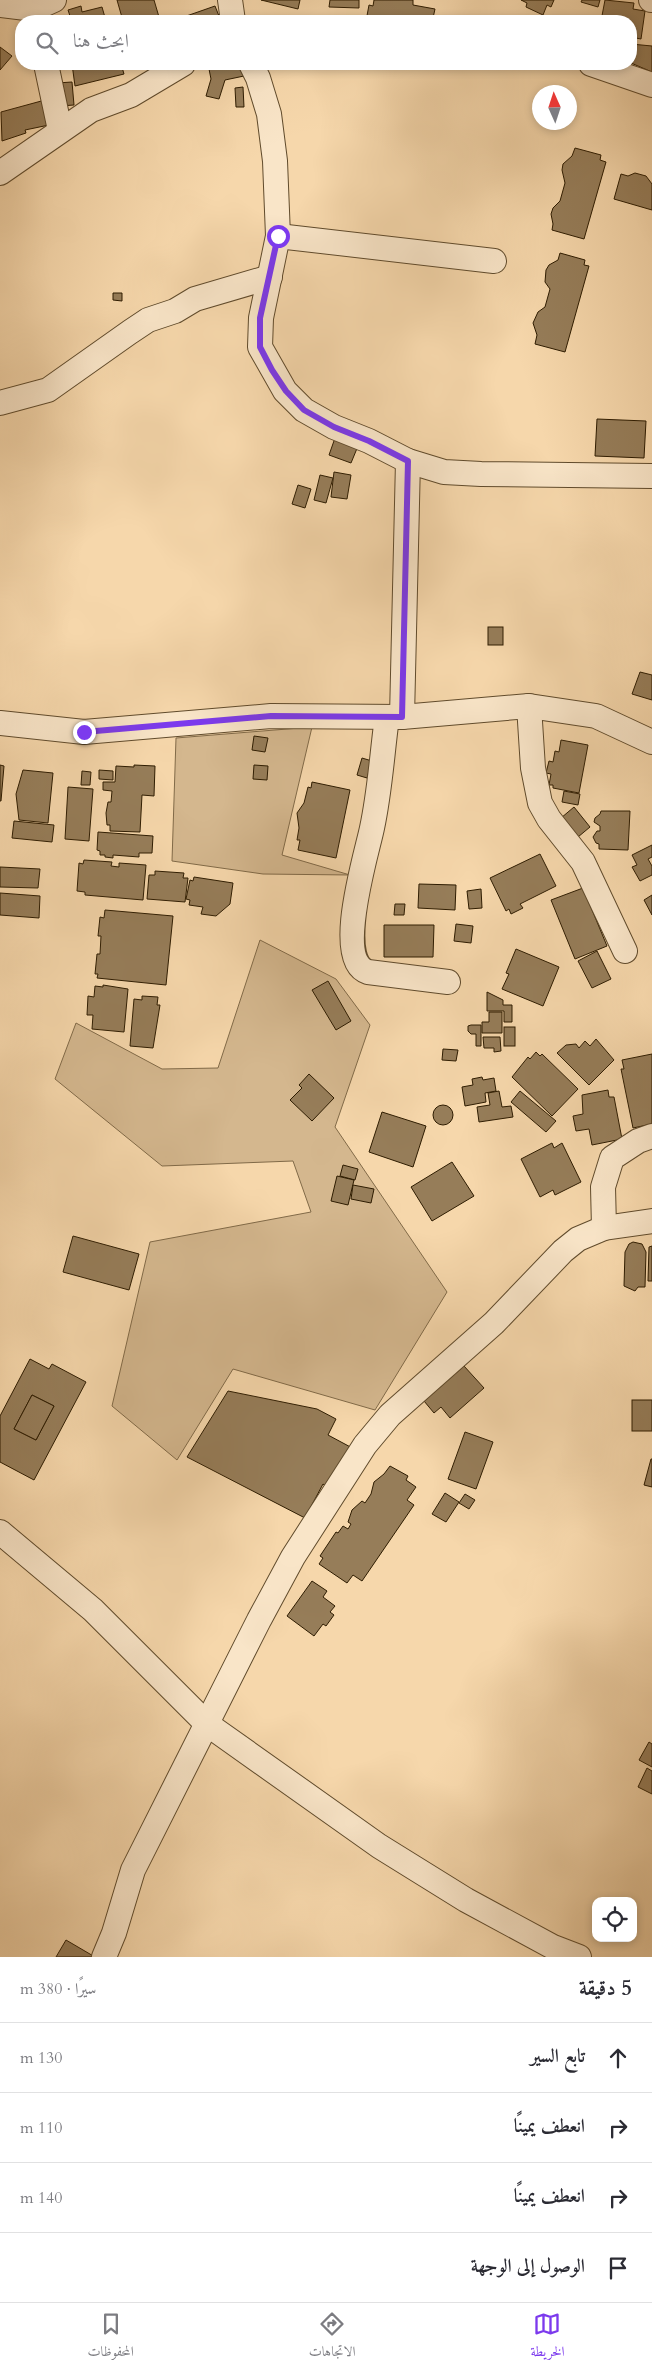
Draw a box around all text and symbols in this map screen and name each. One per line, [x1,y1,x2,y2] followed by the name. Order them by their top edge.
[15,15,637,70] search box
[73,28,129,54] text: ابحث هنا
[33,29,61,57] icon: search
[532,85,577,130] north arrow
[267,225,290,248] route start
[73,721,96,744] route end
[592,1897,637,1942] map controls
[592,1897,637,1942] button: locate
[579,1974,632,2003] text: 5 دقيقة
[20,1978,96,2000] text: سيرًا · 380 m
[530,2043,585,2069] text: تابع السير
[604,2044,632,2072] icon: ahead
[20,2047,62,2069] text: 130 m
[514,2113,585,2139] text: انعطف يمينًا
[604,2114,632,2142] icon: right
[20,2117,62,2139] text: 110 m
[514,2183,585,2209] text: انعطف يمينًا
[604,2184,632,2212] icon: right
[20,2187,62,2209] text: 140 m
[471,2253,585,2279] text: الوصول إلى الوجهة
[604,2254,632,2282] icon: arrive
[88,2310,134,2365] tab: المحفوظات
[309,2310,355,2365] tab: الاتجاهات
[530,2310,565,2365] tab: الخريطة

